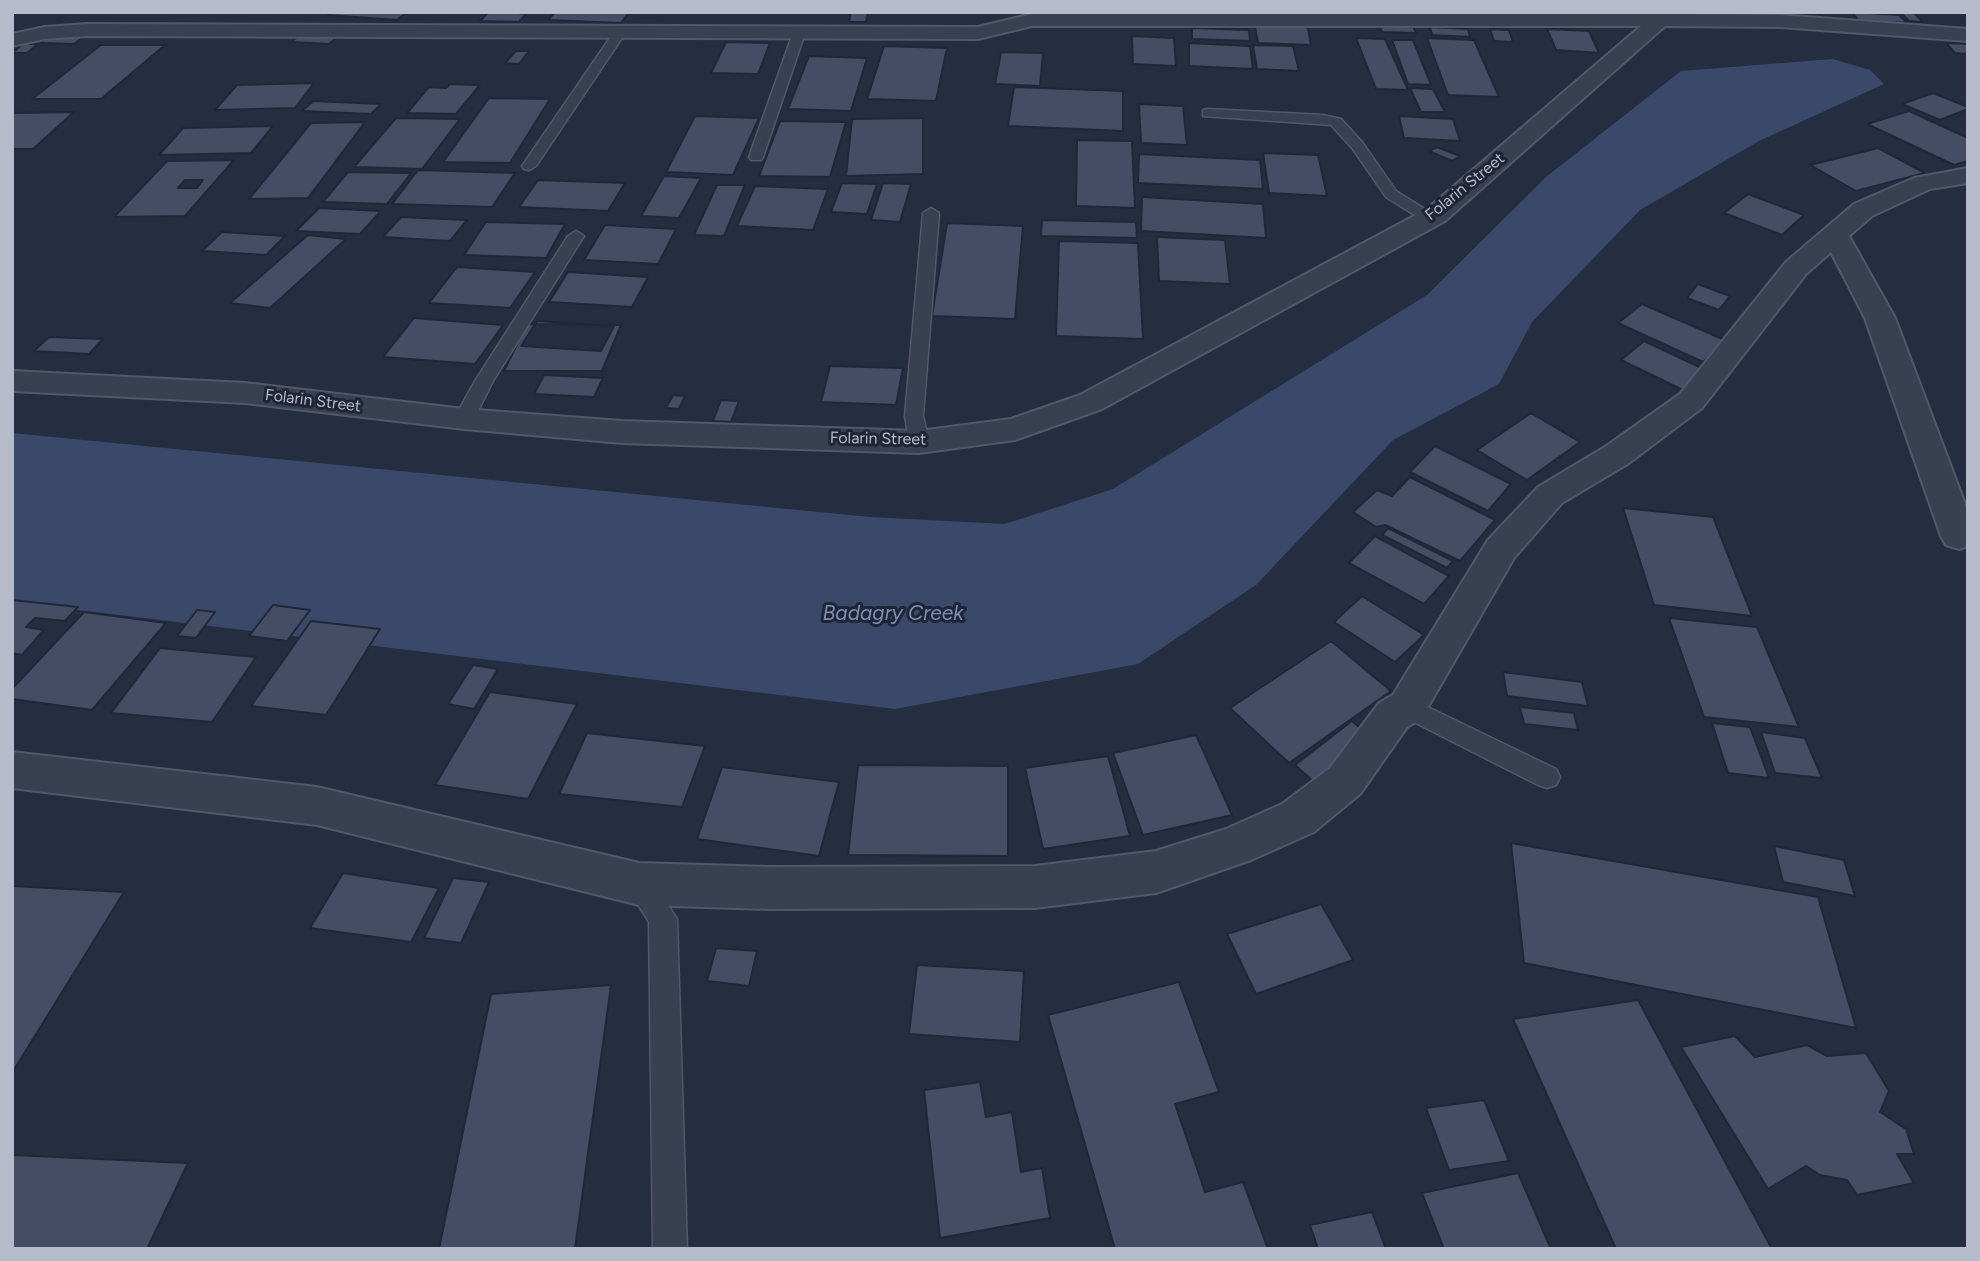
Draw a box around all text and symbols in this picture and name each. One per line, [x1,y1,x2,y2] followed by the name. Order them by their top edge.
[1422,149,1508,225] street label: Folarin Street
[264,386,362,416] street label: Folarin Street
[830,429,926,449] street label: Folarin Street
[823,601,963,627] water label: Badagry Creek

